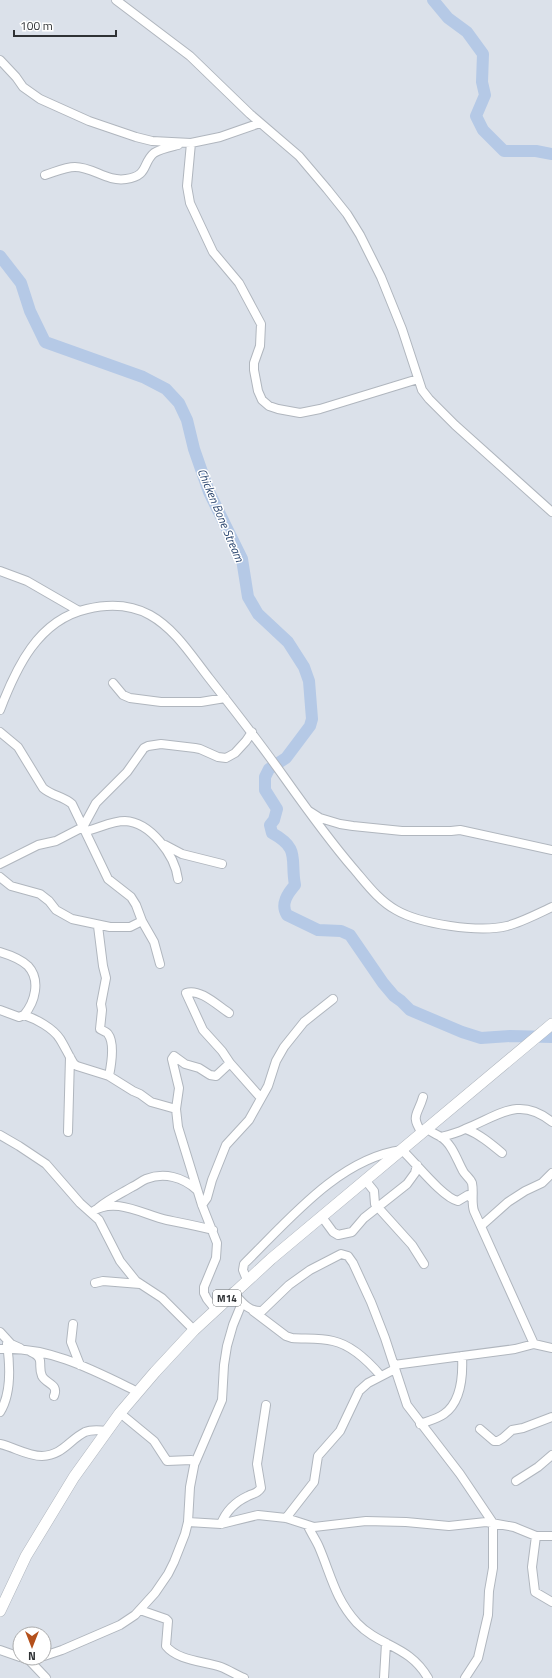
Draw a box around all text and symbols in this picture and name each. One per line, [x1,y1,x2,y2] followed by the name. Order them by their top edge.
[14,12,116,38] scale bar
[20,16,53,35] text: 100 m
[193,465,250,565] water label: Chicken Bone Stream
[213,1290,241,1306] road number: M14
[12,1626,52,1666] north arrow
[28,1648,36,1664] text: N

